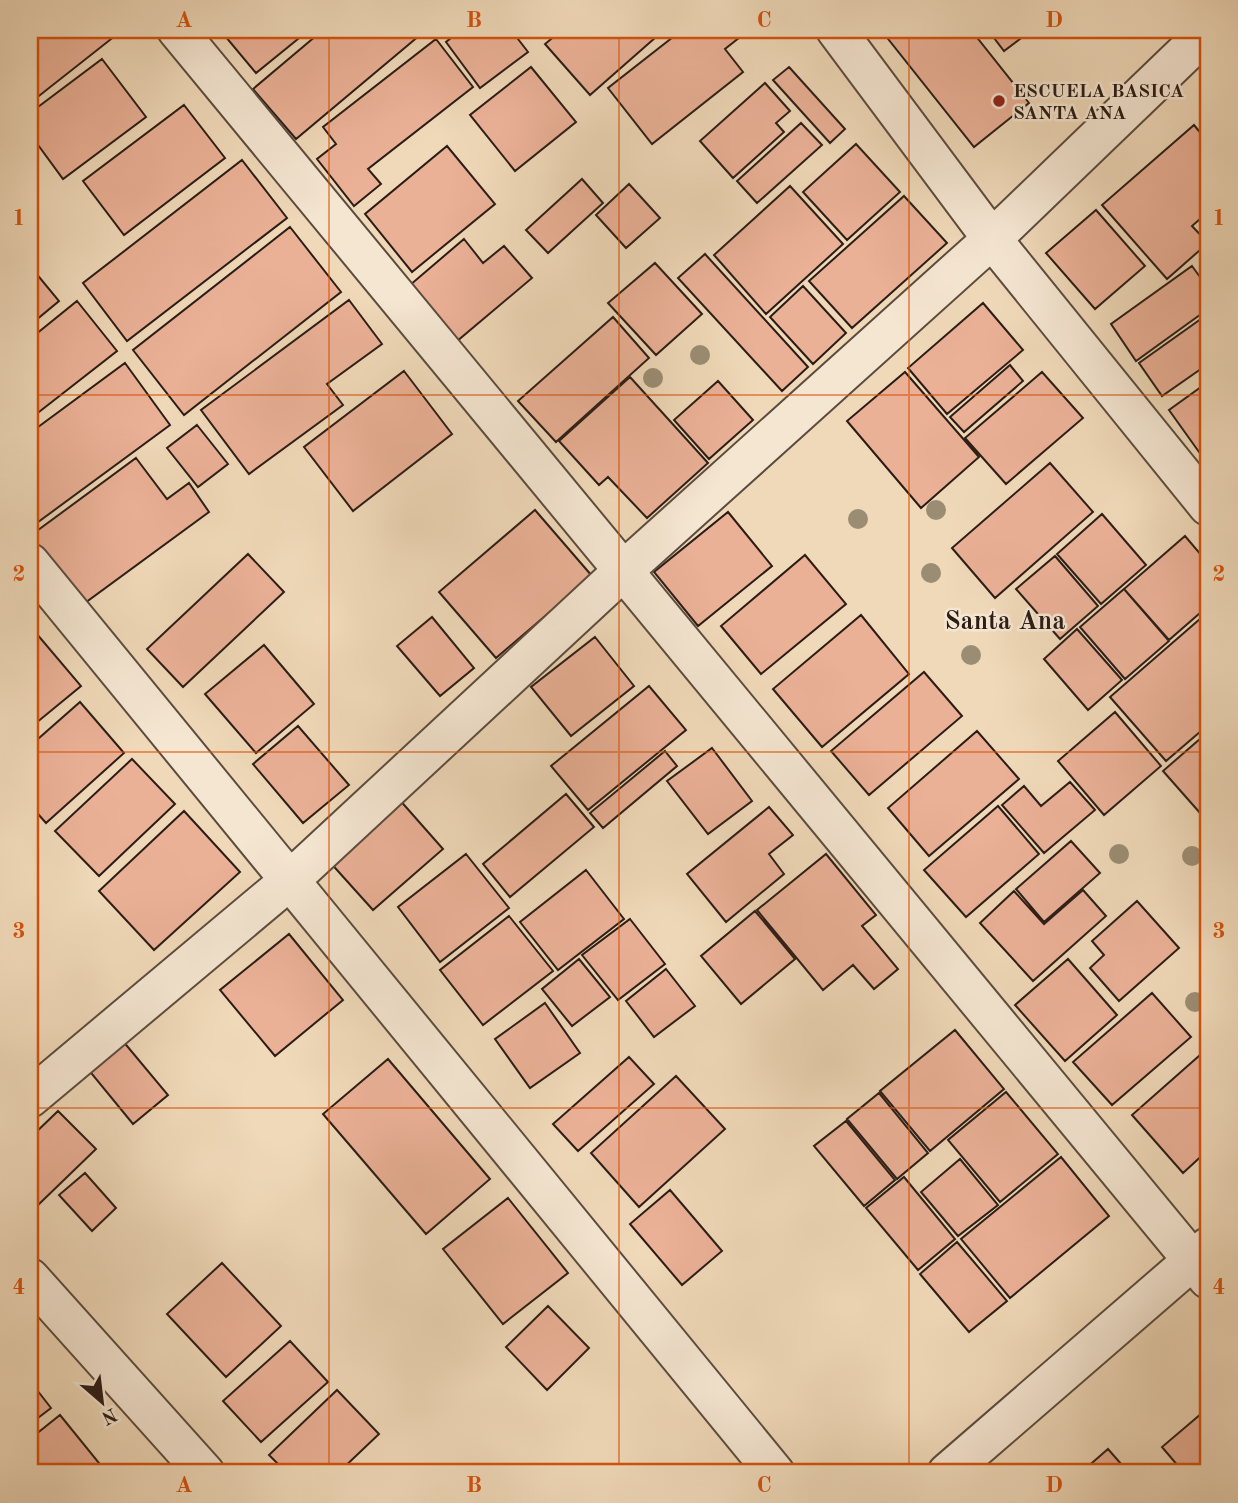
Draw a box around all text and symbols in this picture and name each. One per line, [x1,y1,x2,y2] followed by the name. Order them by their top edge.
[175,9,193,32] text: A
[466,9,482,32] text: B
[756,9,772,32] text: C
[1045,9,1063,32] text: D
[1013,83,1184,124] place label: ESCUELA BASICA SANTA ANA
[991,93,1007,109] marker: ESCUELA BASICA SANTA ANA
[12,207,26,230] text: 1
[1212,207,1226,230] text: 1
[12,563,26,586] text: 2
[1212,563,1226,586] text: 2
[944,609,1066,635] district label: Santa Ana
[12,920,26,943] text: 3
[1212,920,1226,943] text: 3
[12,1276,26,1299] text: 4
[1212,1276,1226,1299] text: 4
[66,1366,136,1436] north arrow
[98,1403,120,1427] text: N
[175,1474,193,1497] text: A
[466,1474,482,1497] text: B
[756,1474,772,1497] text: C
[1045,1474,1063,1497] text: D

